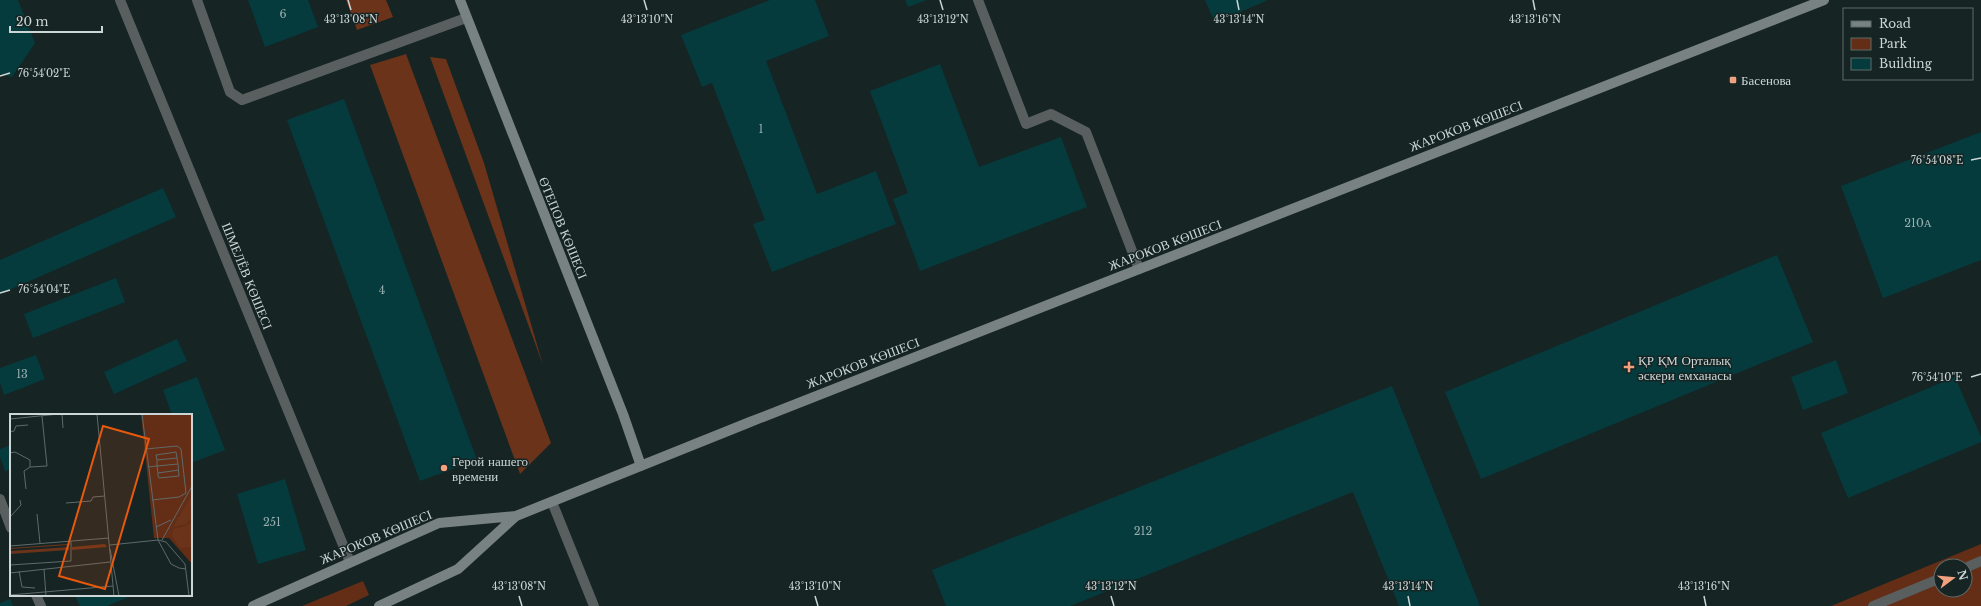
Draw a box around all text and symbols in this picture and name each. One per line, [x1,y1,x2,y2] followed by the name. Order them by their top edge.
[279,7,287,21] house number: 6
[10,8,102,34] scale bar
[1843,8,1973,80] legend
[324,13,378,26] text: 43°13'08"N
[621,13,673,26] text: 43°13'10"N
[917,13,969,26] text: 43°13'12"N
[1213,13,1265,26] text: 43°13'14"N
[1509,13,1561,26] text: 43°13'16"N
[16,14,48,29] text: 20 m
[1879,16,1911,31] text: Road
[1879,36,1907,51] text: Park
[1879,56,1933,71] text: Building
[18,67,70,80] text: 76°54'02"E
[1741,72,1791,89] place label: Басенова
[1728,75,1738,85] marker: Басенова
[1407,97,1525,155] street label: ЖАРОКОВ КӨШЕСІ
[759,122,764,136] house number: 1
[1911,154,1963,167] text: 76°54'08"E
[535,174,591,282] street label: ӨТЕПОВ КӨШЕСІ
[1106,216,1224,274] street label: ЖАРОКОВ КӨШЕСІ
[1904,216,1932,230] house number: 210А
[218,220,276,332] street label: ШМЕЛЁВ КӨШЕСІ
[18,283,70,296] text: 76°54'04"E
[379,283,385,297] house number: 4
[804,334,922,392] street label: ЖАРОКОВ КӨШЕСІ
[1638,352,1732,384] place label: ҚР ҚМ Орталық әскери емханасы
[1623,361,1635,373] marker: ҚР ҚМ Орталық әскери емханасы
[16,367,28,381] house number: 13
[1912,371,1962,384] text: 76°54'10"E
[10,414,192,596] inset map
[452,453,528,485] place label: Герой нашего времени
[439,463,449,473] marker: Герой нашего времени
[317,506,435,568] street label: ЖАРОКОВ КӨШЕСІ
[263,515,281,529] house number: 251
[1134,524,1152,538] house number: 212
[1933,558,1973,598] north arrow
[1954,568,1971,583] text: N
[492,580,546,593] text: 43°13'08"N
[789,580,841,593] text: 43°13'10"N
[1085,580,1137,593] text: 43°13'12"N
[1382,580,1434,593] text: 43°13'14"N
[1678,580,1730,593] text: 43°13'16"N

